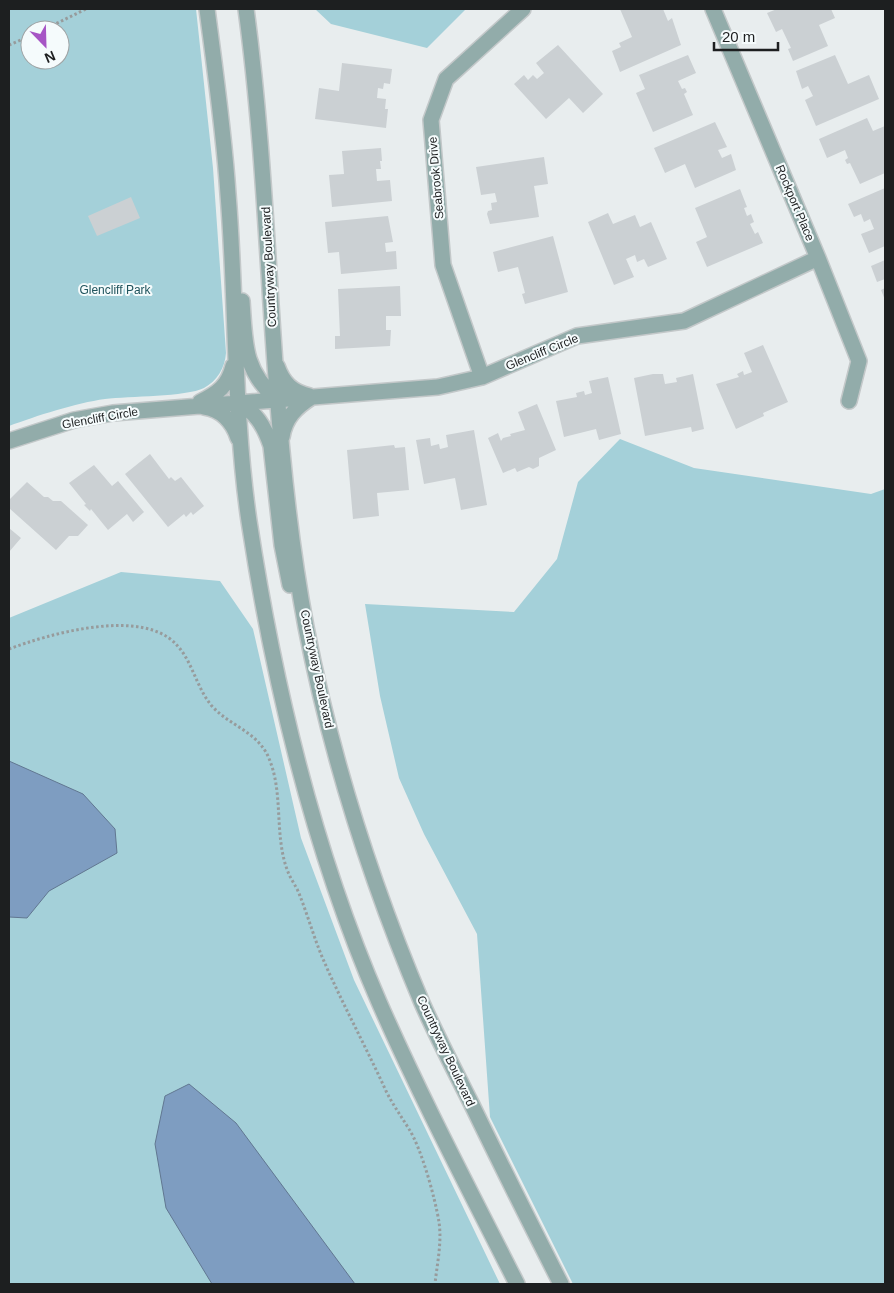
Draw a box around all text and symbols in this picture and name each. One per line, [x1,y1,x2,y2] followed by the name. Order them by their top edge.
[20,20,70,70] north arrow
[714,20,778,52] scale bar
[722,28,755,45] text: 20 m
[42,48,58,66] text: N
[425,136,447,220] street label: Seabrook Drive
[773,163,817,243] street label: Rockport Place
[259,206,279,328] street label: Countryway Boulevard
[79,283,152,297] park label: Glencliff Park
[504,331,581,373] street label: Glencliff Circle
[61,404,140,432] street label: Glencliff Circle
[298,608,336,730] street label: Countryway Boulevard
[414,993,478,1109] street label: Countryway Boulevard

